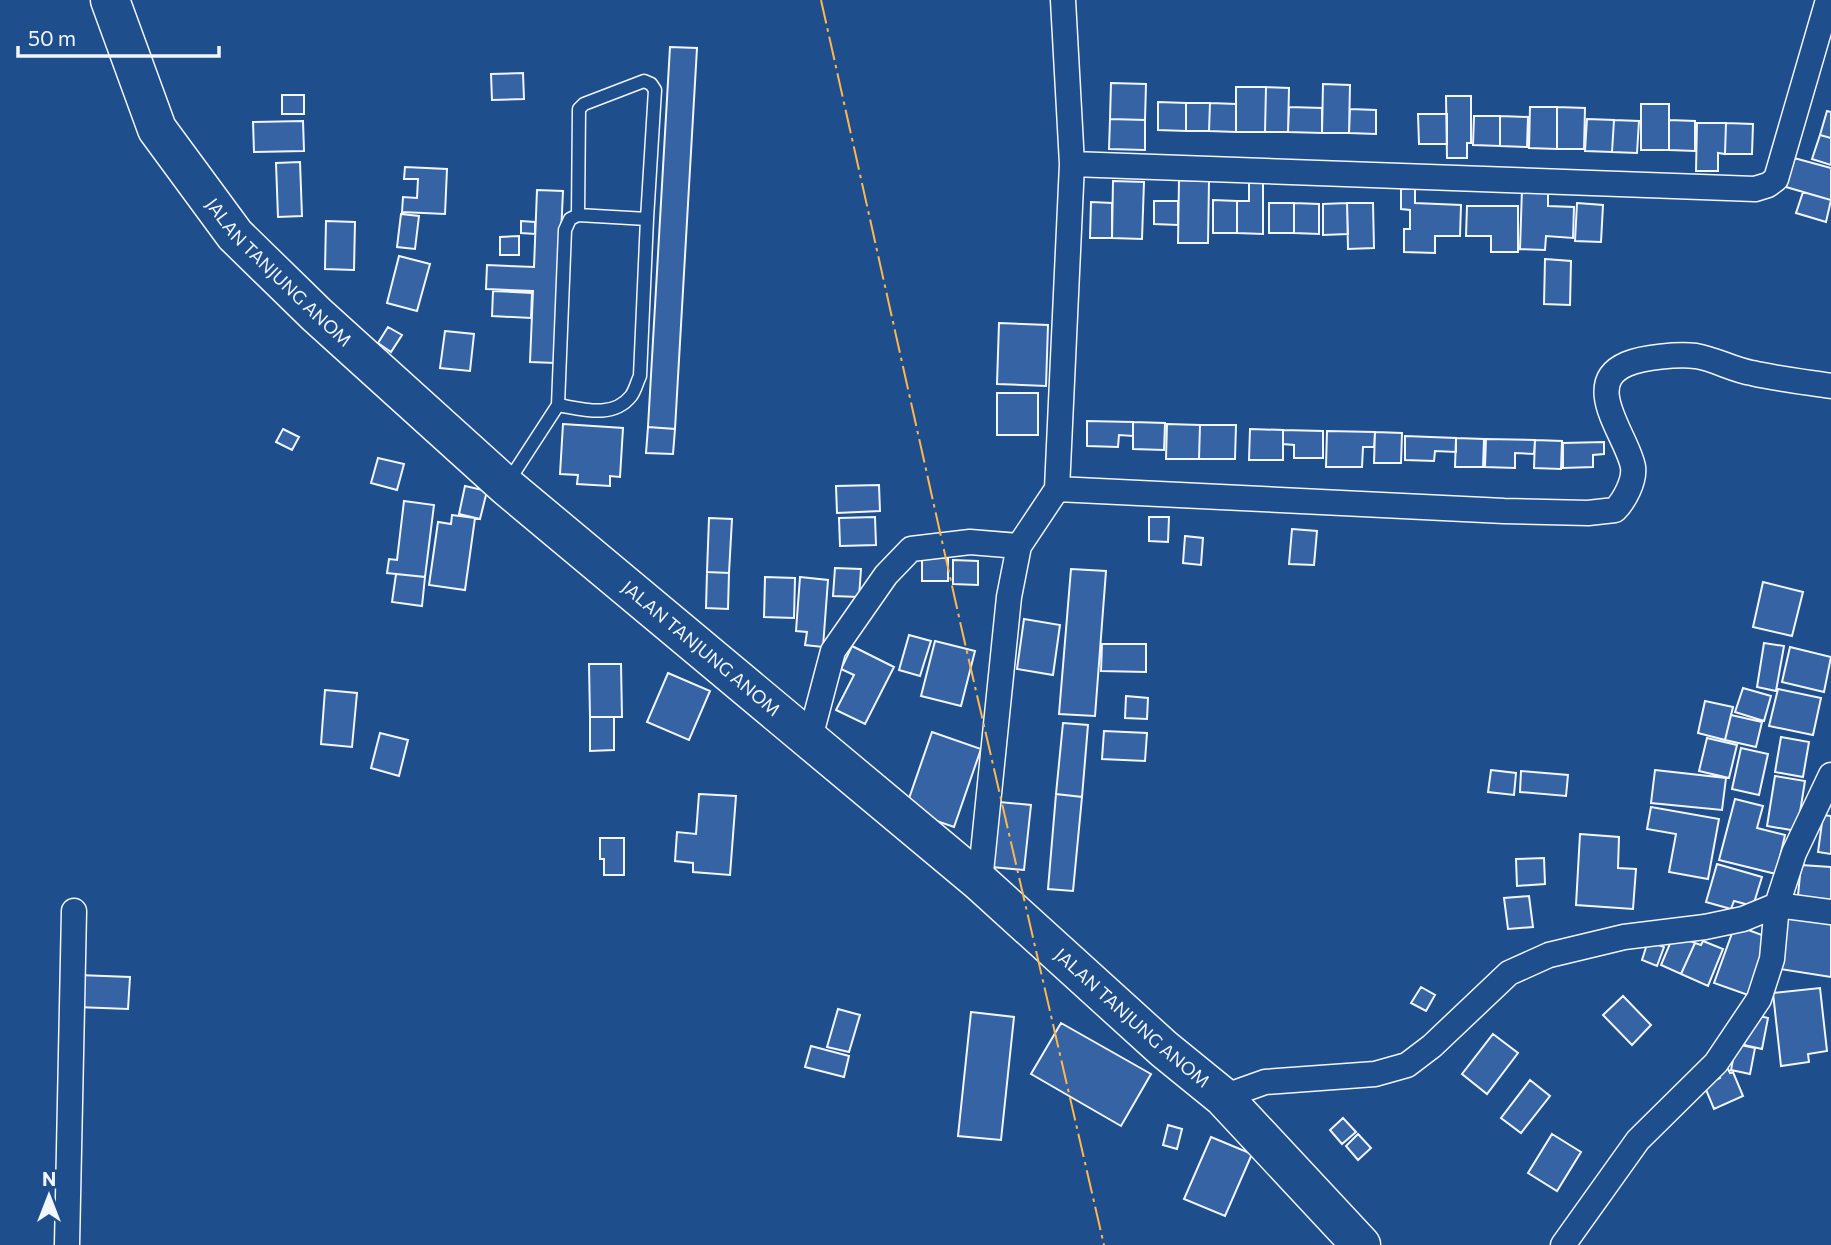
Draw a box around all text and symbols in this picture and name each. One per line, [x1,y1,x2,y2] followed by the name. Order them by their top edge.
[18,14,219,58] scale bar
[28,25,76,50] text: 50 m
[202,193,356,351] street label: JALAN TANJUNG ANOM
[618,575,785,720] street label: JALAN TANJUNG ANOM
[1050,943,1215,1092] street label: JALAN TANJUNG ANOM
[14,1161,84,1231] north arrow
[42,1167,56,1190] text: N

